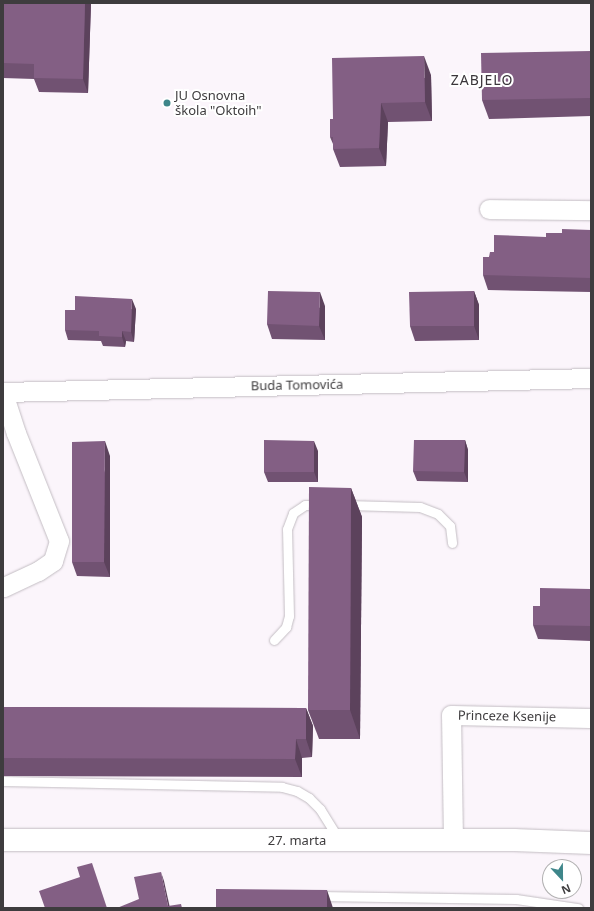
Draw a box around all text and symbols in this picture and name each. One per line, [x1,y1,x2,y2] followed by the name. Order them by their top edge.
[451,72,513,88] district label: ZABJELO
[175,88,262,119] place label: JU Osnovna škola "Oktoih"
[162,98,172,108] marker: JU Osnovna škola "Oktoih"
[251,376,343,394] street label: Buda Tomovića
[458,707,556,725] street label: Princeze Ksenije
[268,832,326,848] street label: 27. marta
[542,859,582,899] north arrow
[559,881,573,898] text: N

